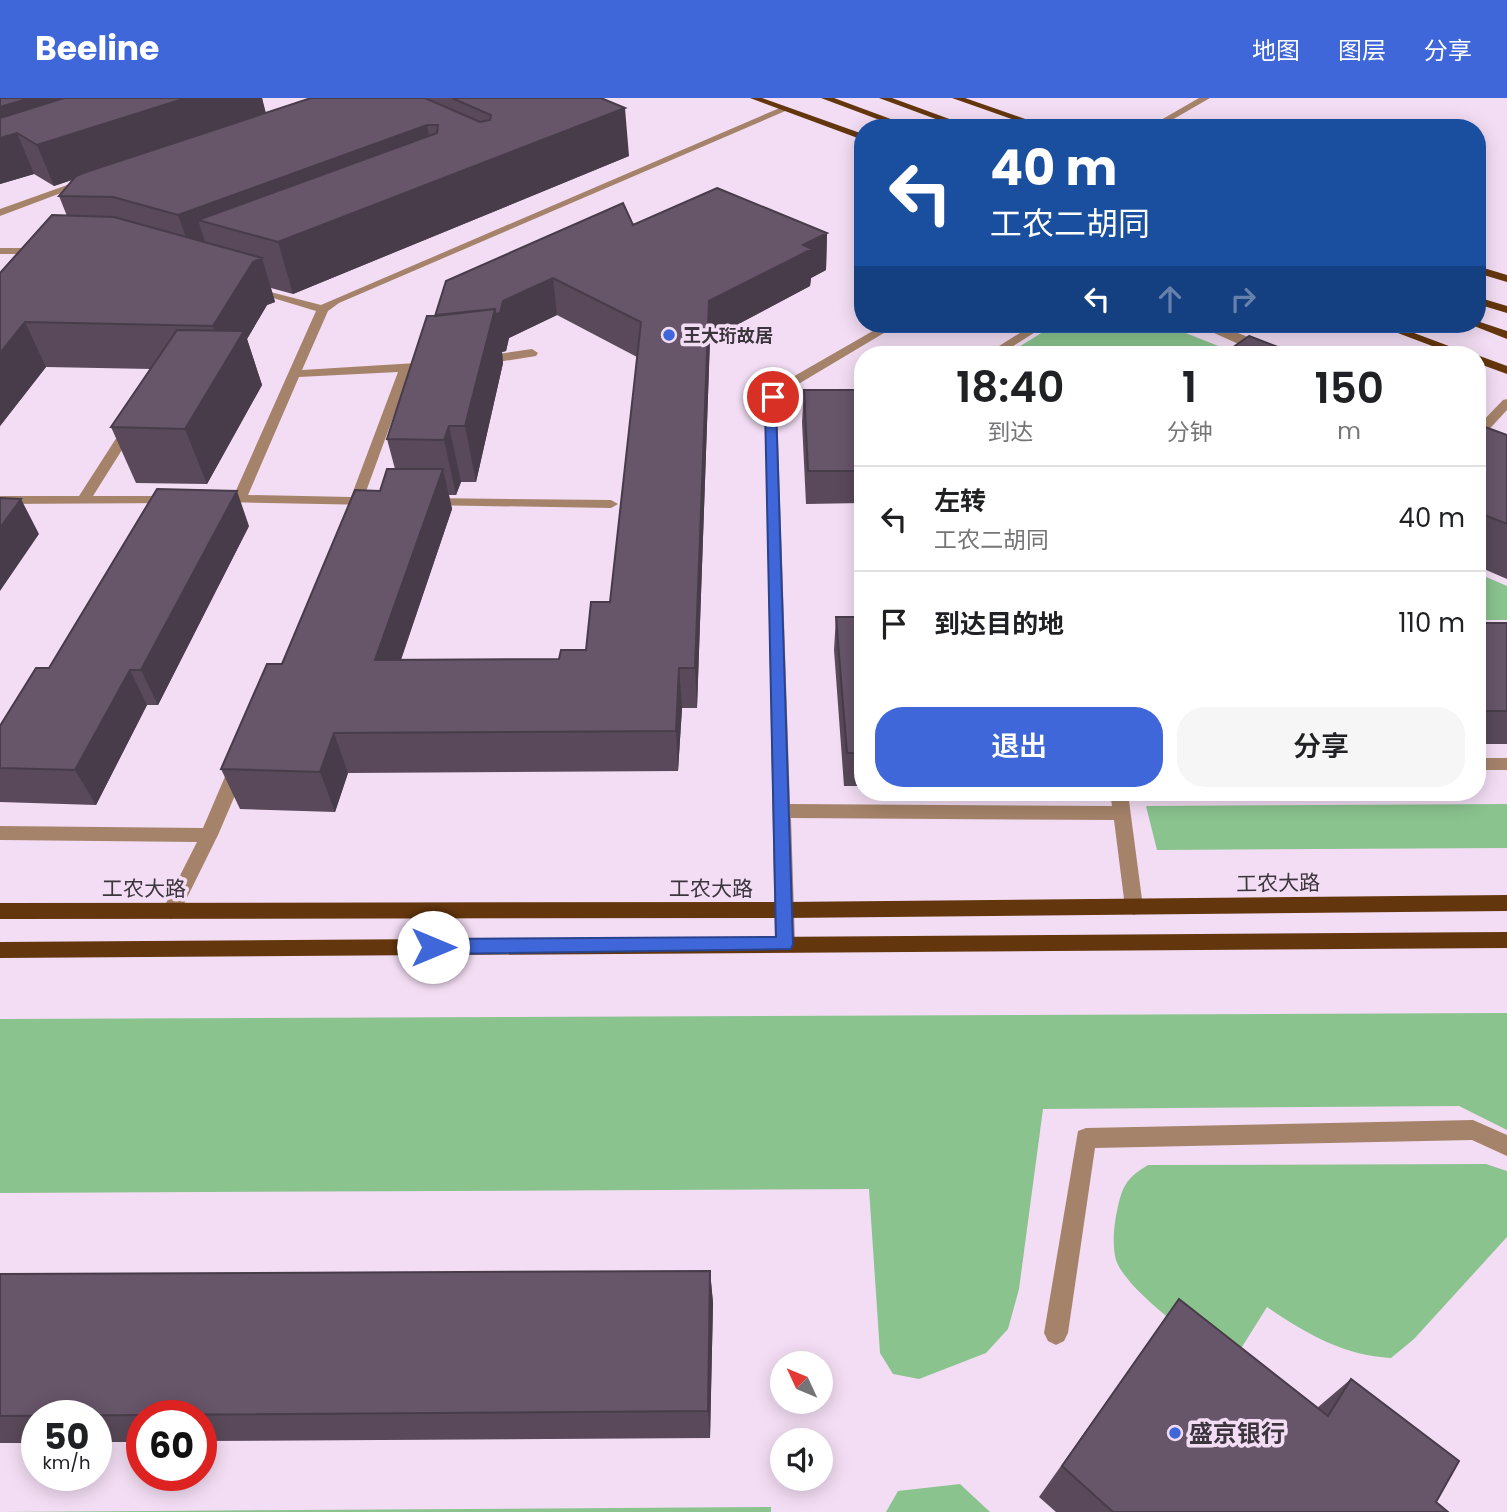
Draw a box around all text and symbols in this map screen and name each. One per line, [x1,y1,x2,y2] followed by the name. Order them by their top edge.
[35,25,159,72] text: Beeline
[1252,34,1300,67] text: 地图
[1338,34,1386,67] text: 图层
[1424,34,1472,67] text: 分享
[990,134,1117,202] text: 40 m
[875,147,966,238] icon: left
[990,201,1150,246] text: 工农二胡同
[1078,280,1116,318] icon: left
[1151,280,1189,318] icon: ahead
[1224,280,1262,318] icon: right
[683,323,773,348] place label: 王大珩故居
[661,327,677,343] marker: 王大珩故居
[956,358,1064,417] text: 18:40
[1182,358,1197,417] text: 1
[1314,359,1384,418] text: 150
[743,367,803,427] pin
[754,378,792,416] icon: arrive
[1337,415,1361,447] text: m
[987,416,1033,448] text: 到达
[1166,416,1212,448] text: 分钟
[934,483,986,519] text: 左转
[875,500,913,538] icon: left
[1399,500,1465,536] text: 40 m
[934,524,1049,556] text: 工农二胡同
[875,605,913,643] icon: arrive
[1398,605,1465,641] text: 110 m
[934,606,1064,642] text: 到达目的地
[875,707,1163,787] button: 退出
[1177,707,1465,787] button: 分享
[1236,868,1320,898] street label: 工农大路
[102,874,186,903] street label: 工农大路
[669,874,753,903] street label: 工农大路
[396,910,470,984] position arrow
[770,1351,833,1414] north arrow
[770,1351,833,1491] map controls
[126,1400,217,1491] speed limit sign: 60
[44,1412,89,1461] text: 50
[1189,1417,1285,1450] place label: 盛京银行
[1167,1425,1183,1441] marker: 盛京银行
[770,1428,833,1491] button: sound
[43,1450,90,1475] text: km/h

